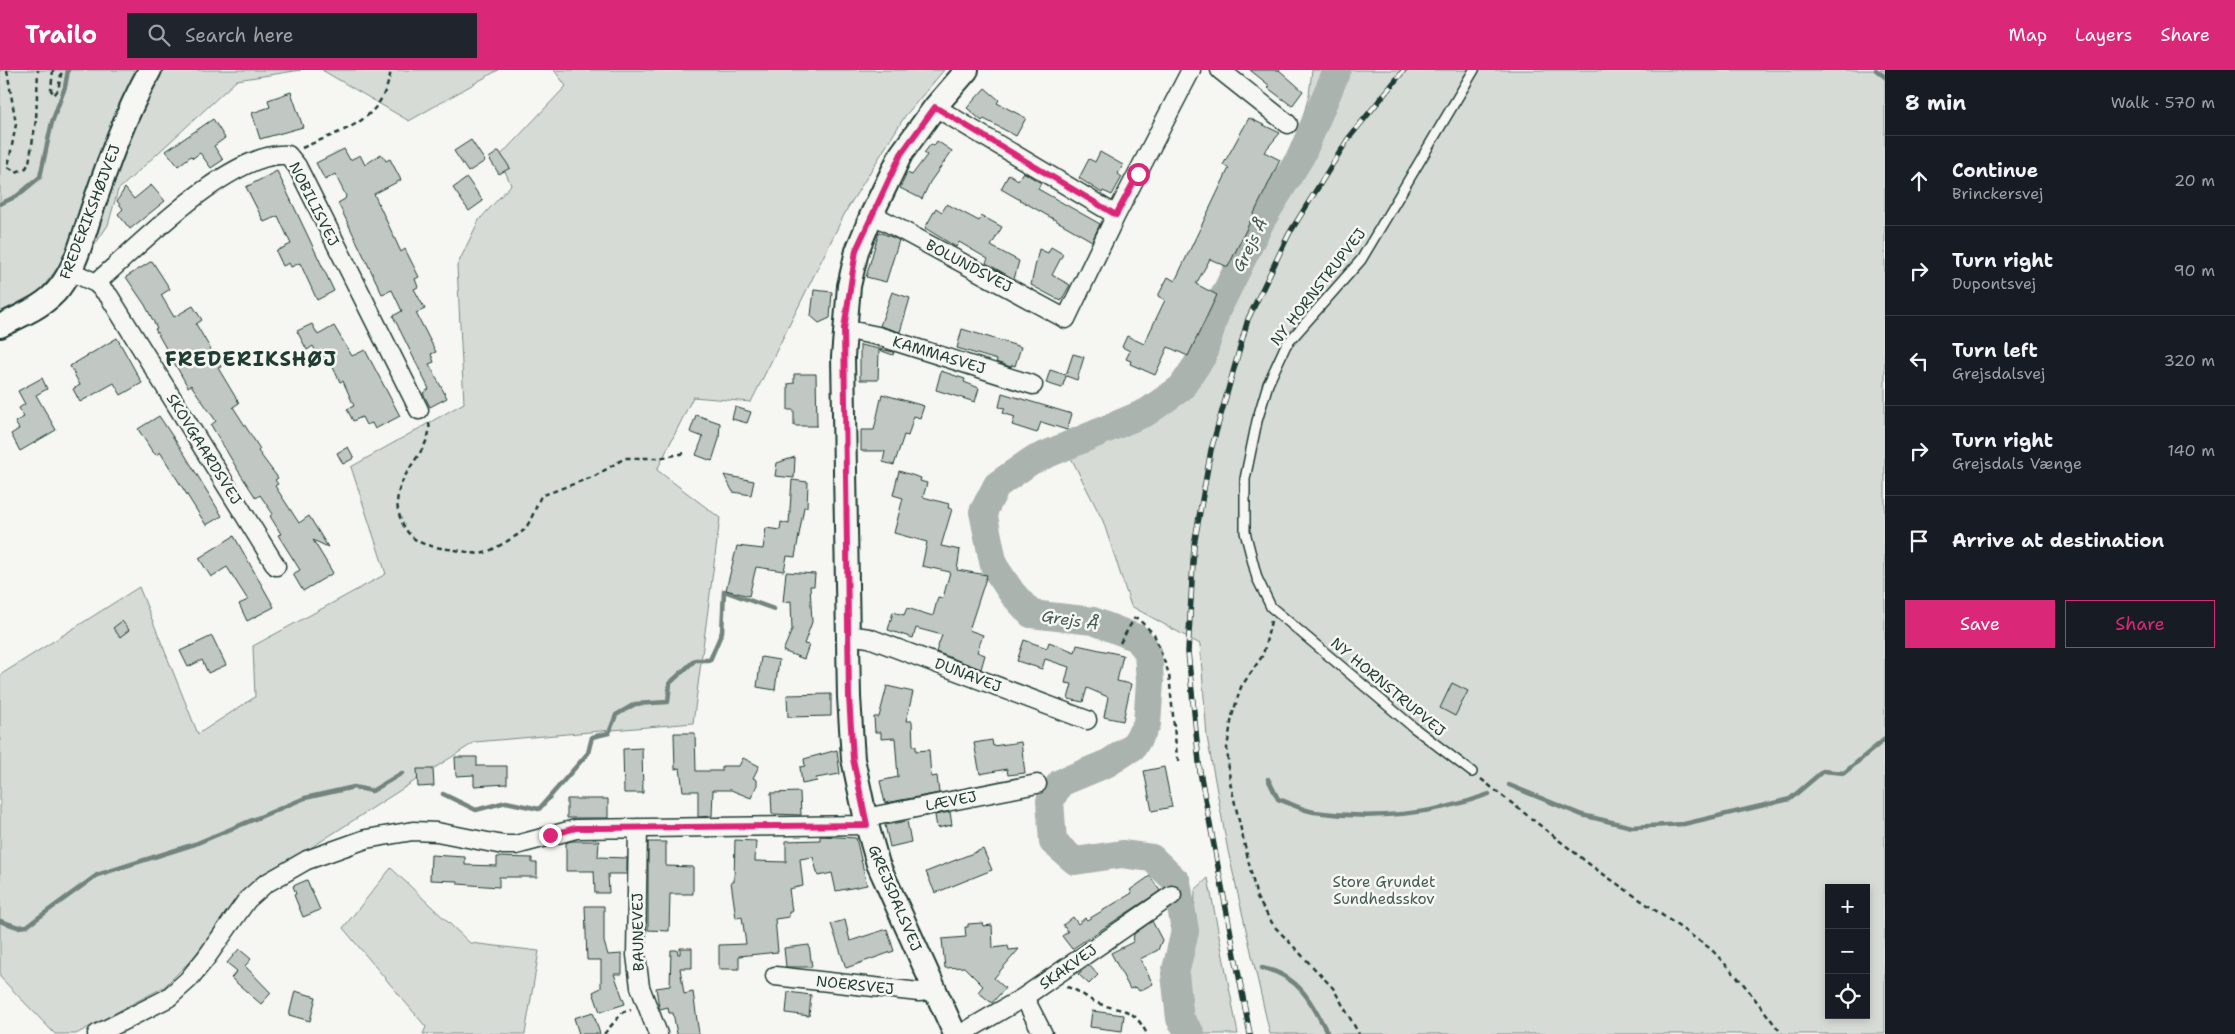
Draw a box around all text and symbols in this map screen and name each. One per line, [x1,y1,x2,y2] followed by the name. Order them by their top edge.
[127,13,477,58] search box
[25,19,97,51] text: Trailo
[145,21,173,49] icon: search
[185,23,294,48] text: Search here
[2009,23,2047,47] text: Map
[2075,23,2132,47] text: Layers
[2160,23,2210,47] text: Share
[1905,89,1966,117] text: 8 min
[2111,92,2215,113] text: Walk · 570 m
[55,142,125,282] street label: FREDERIKSHØJVEJ
[1952,158,2038,183] text: Continue
[284,159,344,250] street label: NOBILISVEJ
[1127,163,1150,186] route start
[1905,167,1933,195] icon: ahead
[2174,170,2215,191] text: 20 m
[1952,183,2043,204] text: Brinckersvej
[1227,214,1272,275] water label: Grejs Å
[1266,224,1370,350] street label: NY HORNSTRUPVEJ
[922,235,1016,297] street label: BOLUNDSVEJ
[1952,248,2053,273] text: Turn right
[1905,257,1933,285] icon: right
[2174,260,2215,281] text: 90 m
[1952,273,2036,294] text: Dupontsvej
[890,331,988,379] street label: KAMMASVEJ
[1952,338,2038,363] text: Turn left
[165,346,337,372] district label: FREDERIKSHØJ
[1905,347,1933,375] icon: left
[2164,350,2215,371] text: 320 m
[1952,363,2045,384] text: Grejsdalsvej
[162,390,246,508] street label: SKOVGAARDSVEJ
[1952,428,2053,453] text: Turn right
[1905,437,1933,465] icon: right
[2168,440,2215,461] text: 140 m
[1952,453,2082,474] text: Grejsdals Vænge
[1905,527,1933,555] icon: arrive
[1952,528,2164,553] text: Arrive at destination
[1905,600,2055,648] button: Save
[2065,600,2215,648] button: Share
[1040,604,1100,635] water label: Grejs Å
[1326,633,1450,741] street label: NY HORNSTRUPVEJ
[932,653,1004,697] street label: DUNAVEJ
[924,786,978,816] street label: LÆVEJ
[539,824,562,847] route end
[864,842,926,954] street label: GREJSDALSVEJ
[1332,872,1436,909] park label: Store Grundet Sundhedsskov
[1825,884,1870,1019] map controls
[1825,884,1870,929] button: +
[627,893,649,971] street label: BAUNEVEJ
[1825,929,1870,974] button: −
[1035,940,1101,994] street label: SKAKVEJ
[815,971,895,999] street label: NOERSVEJ
[1825,974,1870,1019] button: locate

